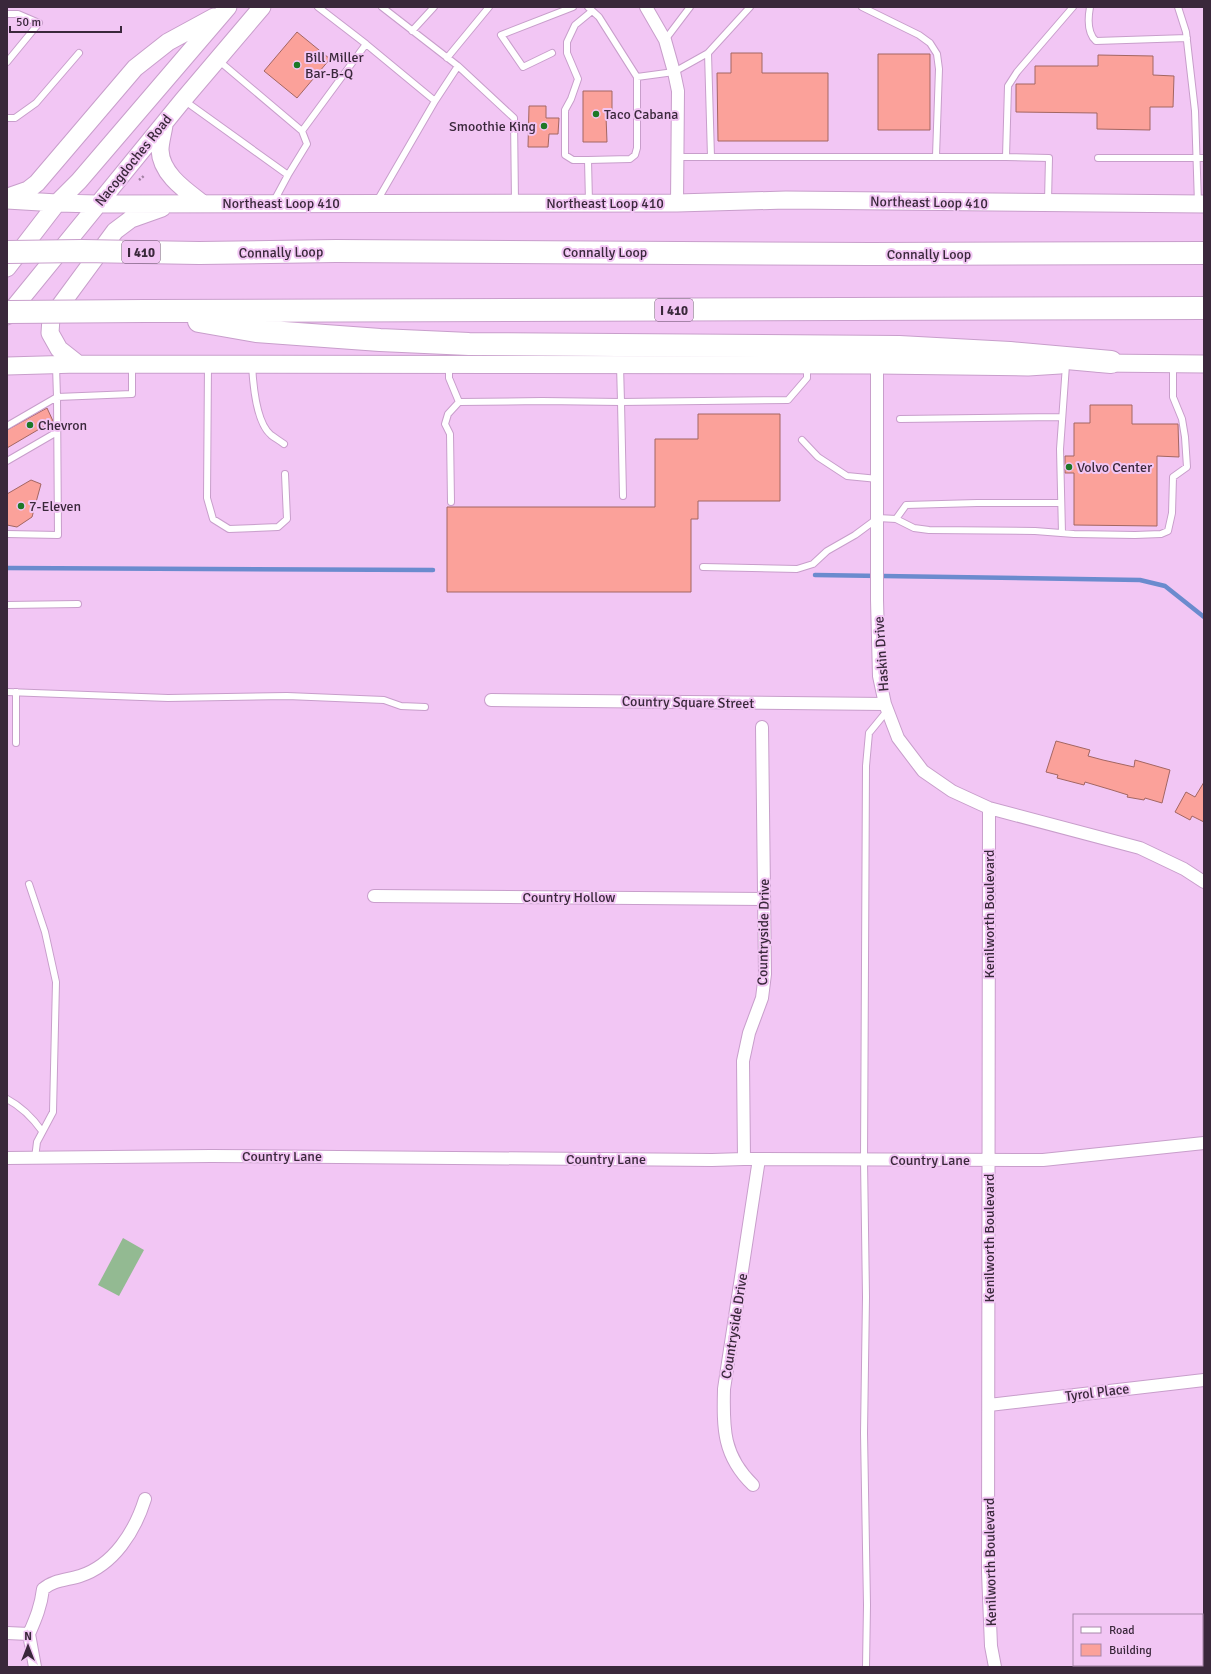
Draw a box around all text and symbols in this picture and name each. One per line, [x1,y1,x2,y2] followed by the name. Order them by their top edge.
[10,8,121,34] scale bar
[16,15,41,30] text: 50 m
[305,49,364,82] place label: Bill Miller Bar-B-Q
[292,60,302,70] marker: Bill Miller Bar-B-Q
[604,106,678,123] place label: Taco Cabana
[591,109,601,119] marker: Taco Cabana
[91,111,176,210] street label: Nacogdoches Road
[449,118,536,135] place label: Smoothie King
[539,121,549,131] marker: Smoothie King
[870,193,988,212] street label: Northeast Loop 410
[222,195,340,212] street label: Northeast Loop 410
[546,195,664,212] street label: Northeast Loop 410
[122,241,160,263] road number: I 410
[239,243,323,262] street label: Connally Loop
[563,244,647,261] street label: Connally Loop
[887,246,971,263] street label: Connally Loop
[655,299,693,321] road number: I 410
[38,417,87,434] place label: Chevron
[25,420,35,430] marker: Chevron
[1077,459,1153,476] place label: Volvo Center
[1064,462,1074,472] marker: Volvo Center
[29,498,81,515] place label: 7-Eleven
[16,501,26,511] marker: 7-Eleven
[870,616,893,692] street label: Haskin Drive
[622,693,754,712] street label: Country Square Street
[981,850,998,978] street label: Kenilworth Boulevard
[754,879,773,985] street label: Countryside Drive
[523,889,615,906] street label: Country Hollow
[242,1148,322,1165] street label: Country Lane
[566,1151,646,1168] street label: Country Lane
[890,1152,970,1169] street label: Country Lane
[981,1174,998,1302] street label: Kenilworth Boulevard
[718,1272,751,1380] street label: Countryside Drive
[1064,1380,1130,1405] street label: Tyrol Place
[981,1497,1000,1627] street label: Kenilworth Boulevard
[1073,1614,1203,1666] legend
[1109,1623,1135,1638] text: Road
[8,1626,48,1666] north arrow
[24,1630,32,1643] text: N
[1109,1643,1152,1658] text: Building

